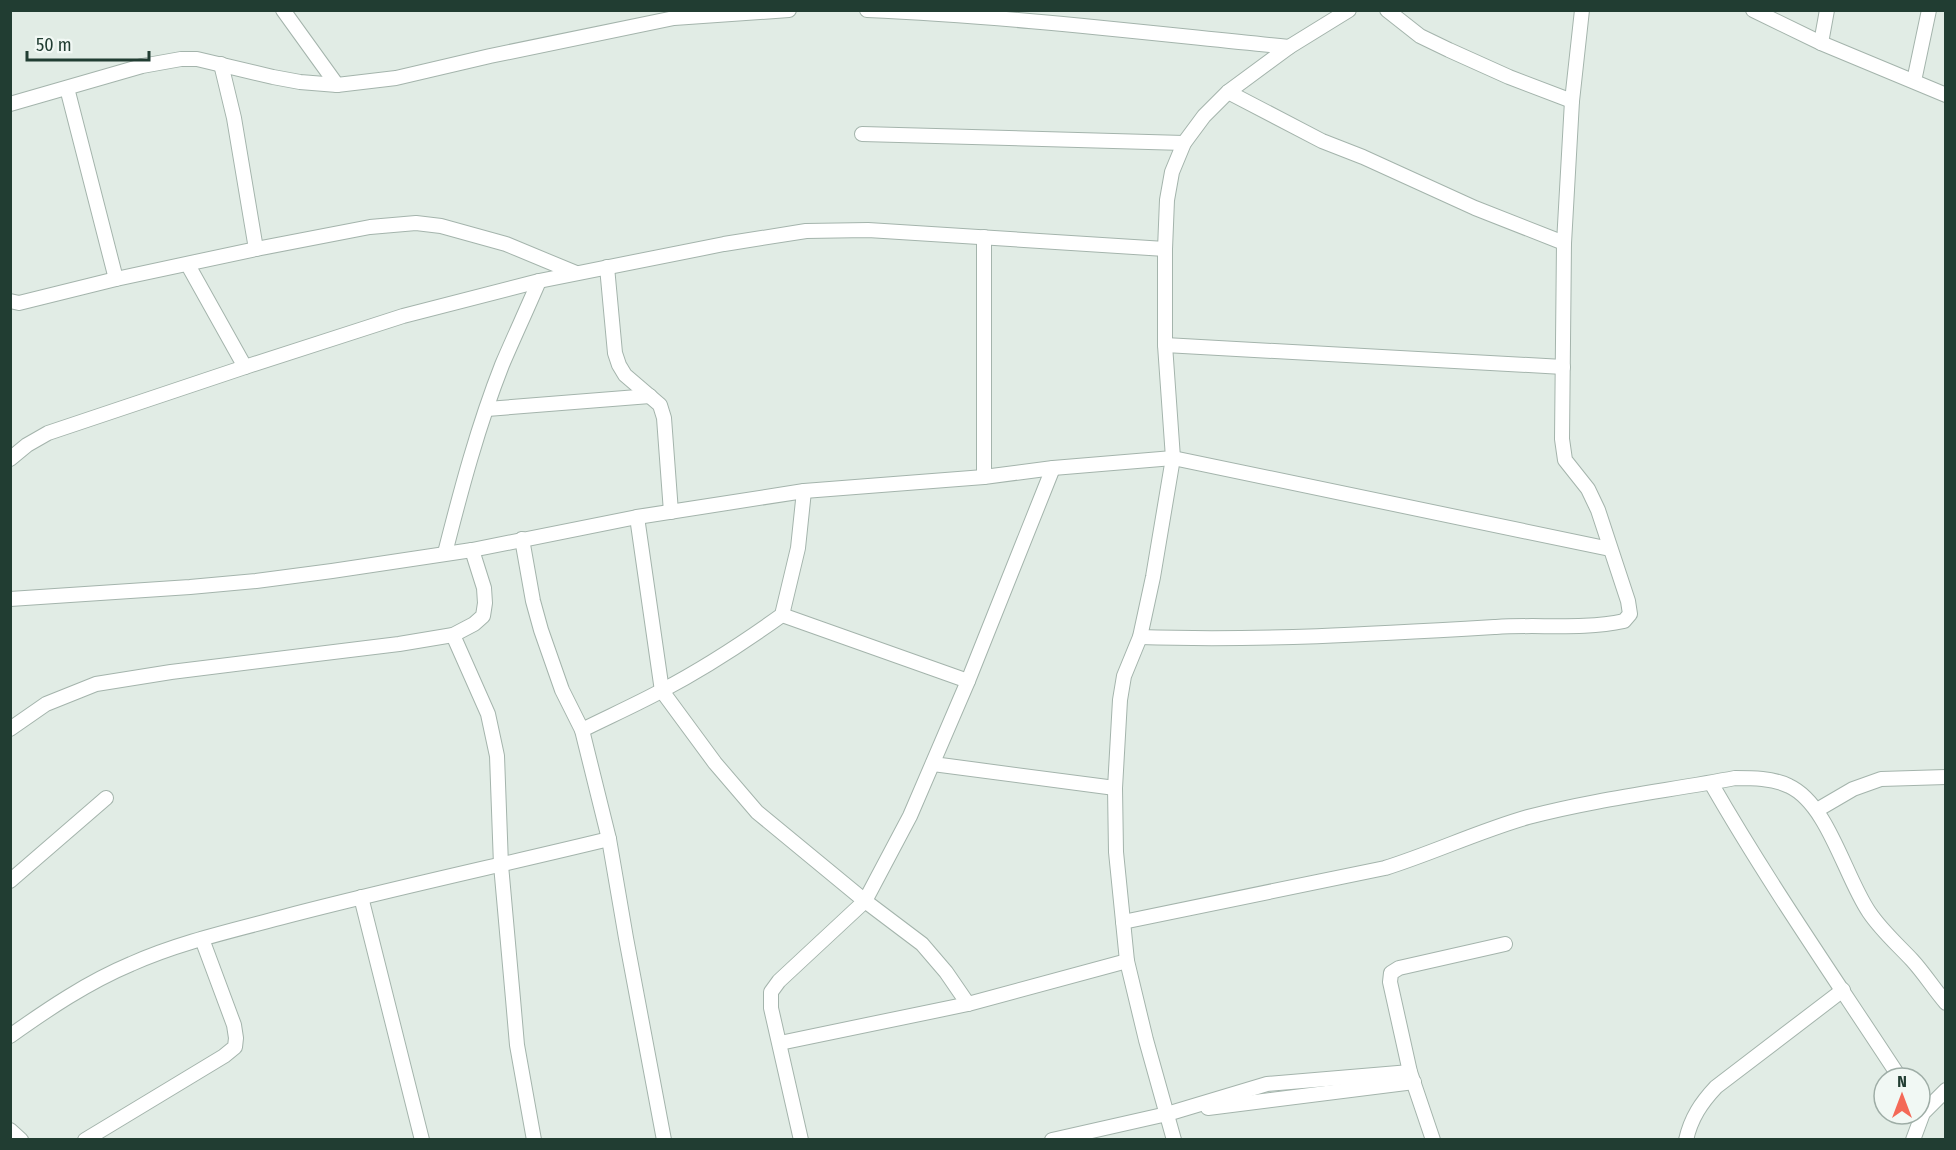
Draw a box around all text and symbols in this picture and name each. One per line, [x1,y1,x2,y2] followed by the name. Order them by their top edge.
[27,24,148,62] scale bar
[36,34,72,56] text: 50 m
[1872,1066,1932,1126] north arrow
[1897,1072,1907,1091] text: N

